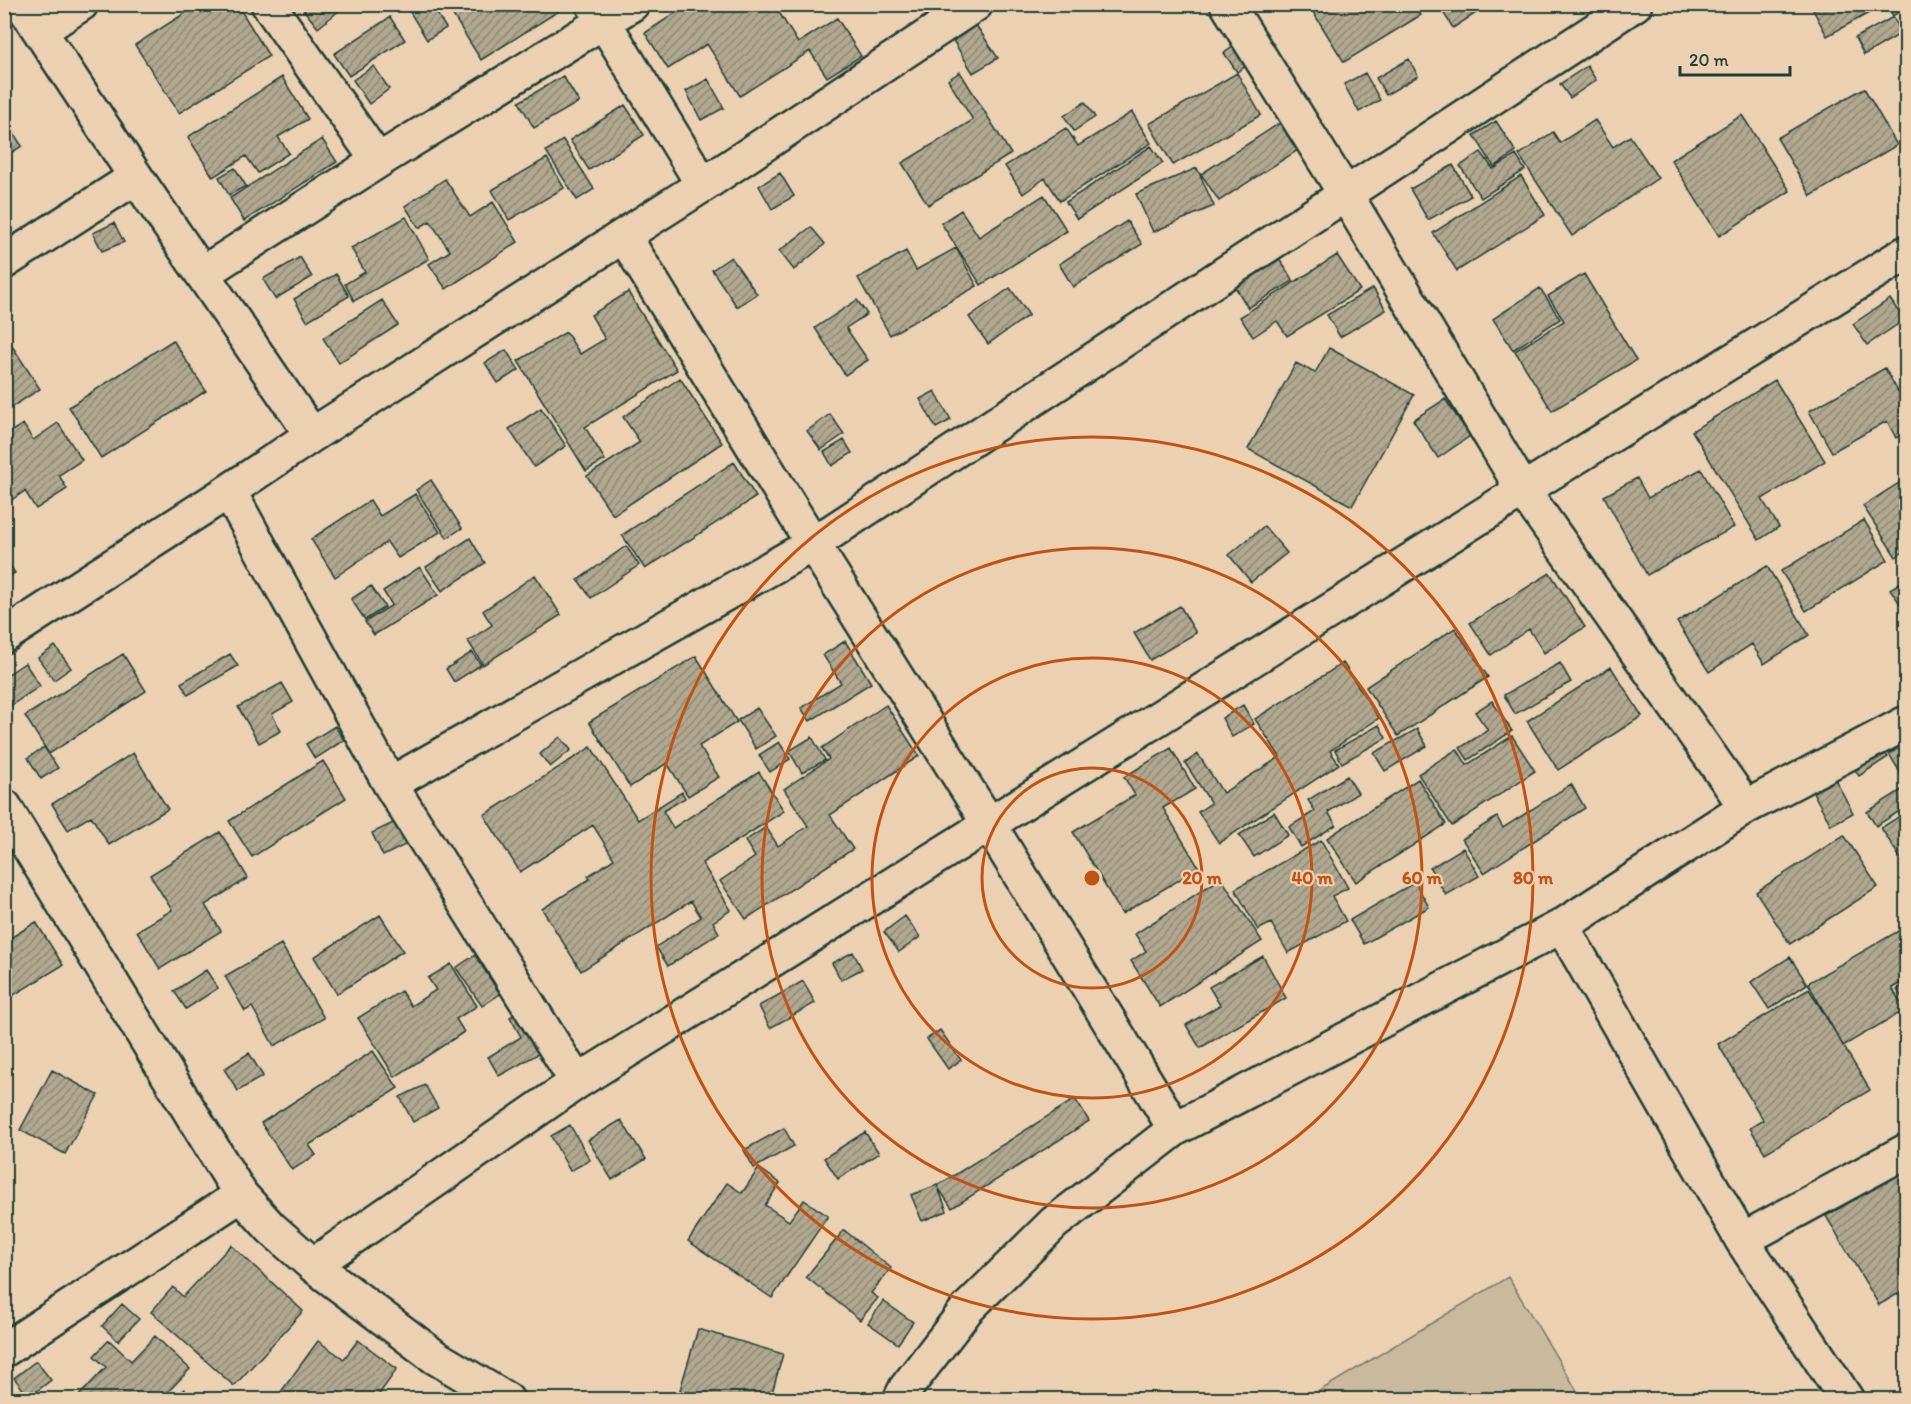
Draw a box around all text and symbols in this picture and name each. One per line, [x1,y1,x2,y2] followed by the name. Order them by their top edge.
[1680,39,1790,77] scale bar
[1689,49,1729,71] text: 20 m
[1182,867,1223,889] text: 20 m
[1291,867,1333,889] text: 40 m
[1402,867,1443,889] text: 60 m
[1513,867,1554,889] text: 80 m
[1082,868,1102,888] centre of rings

